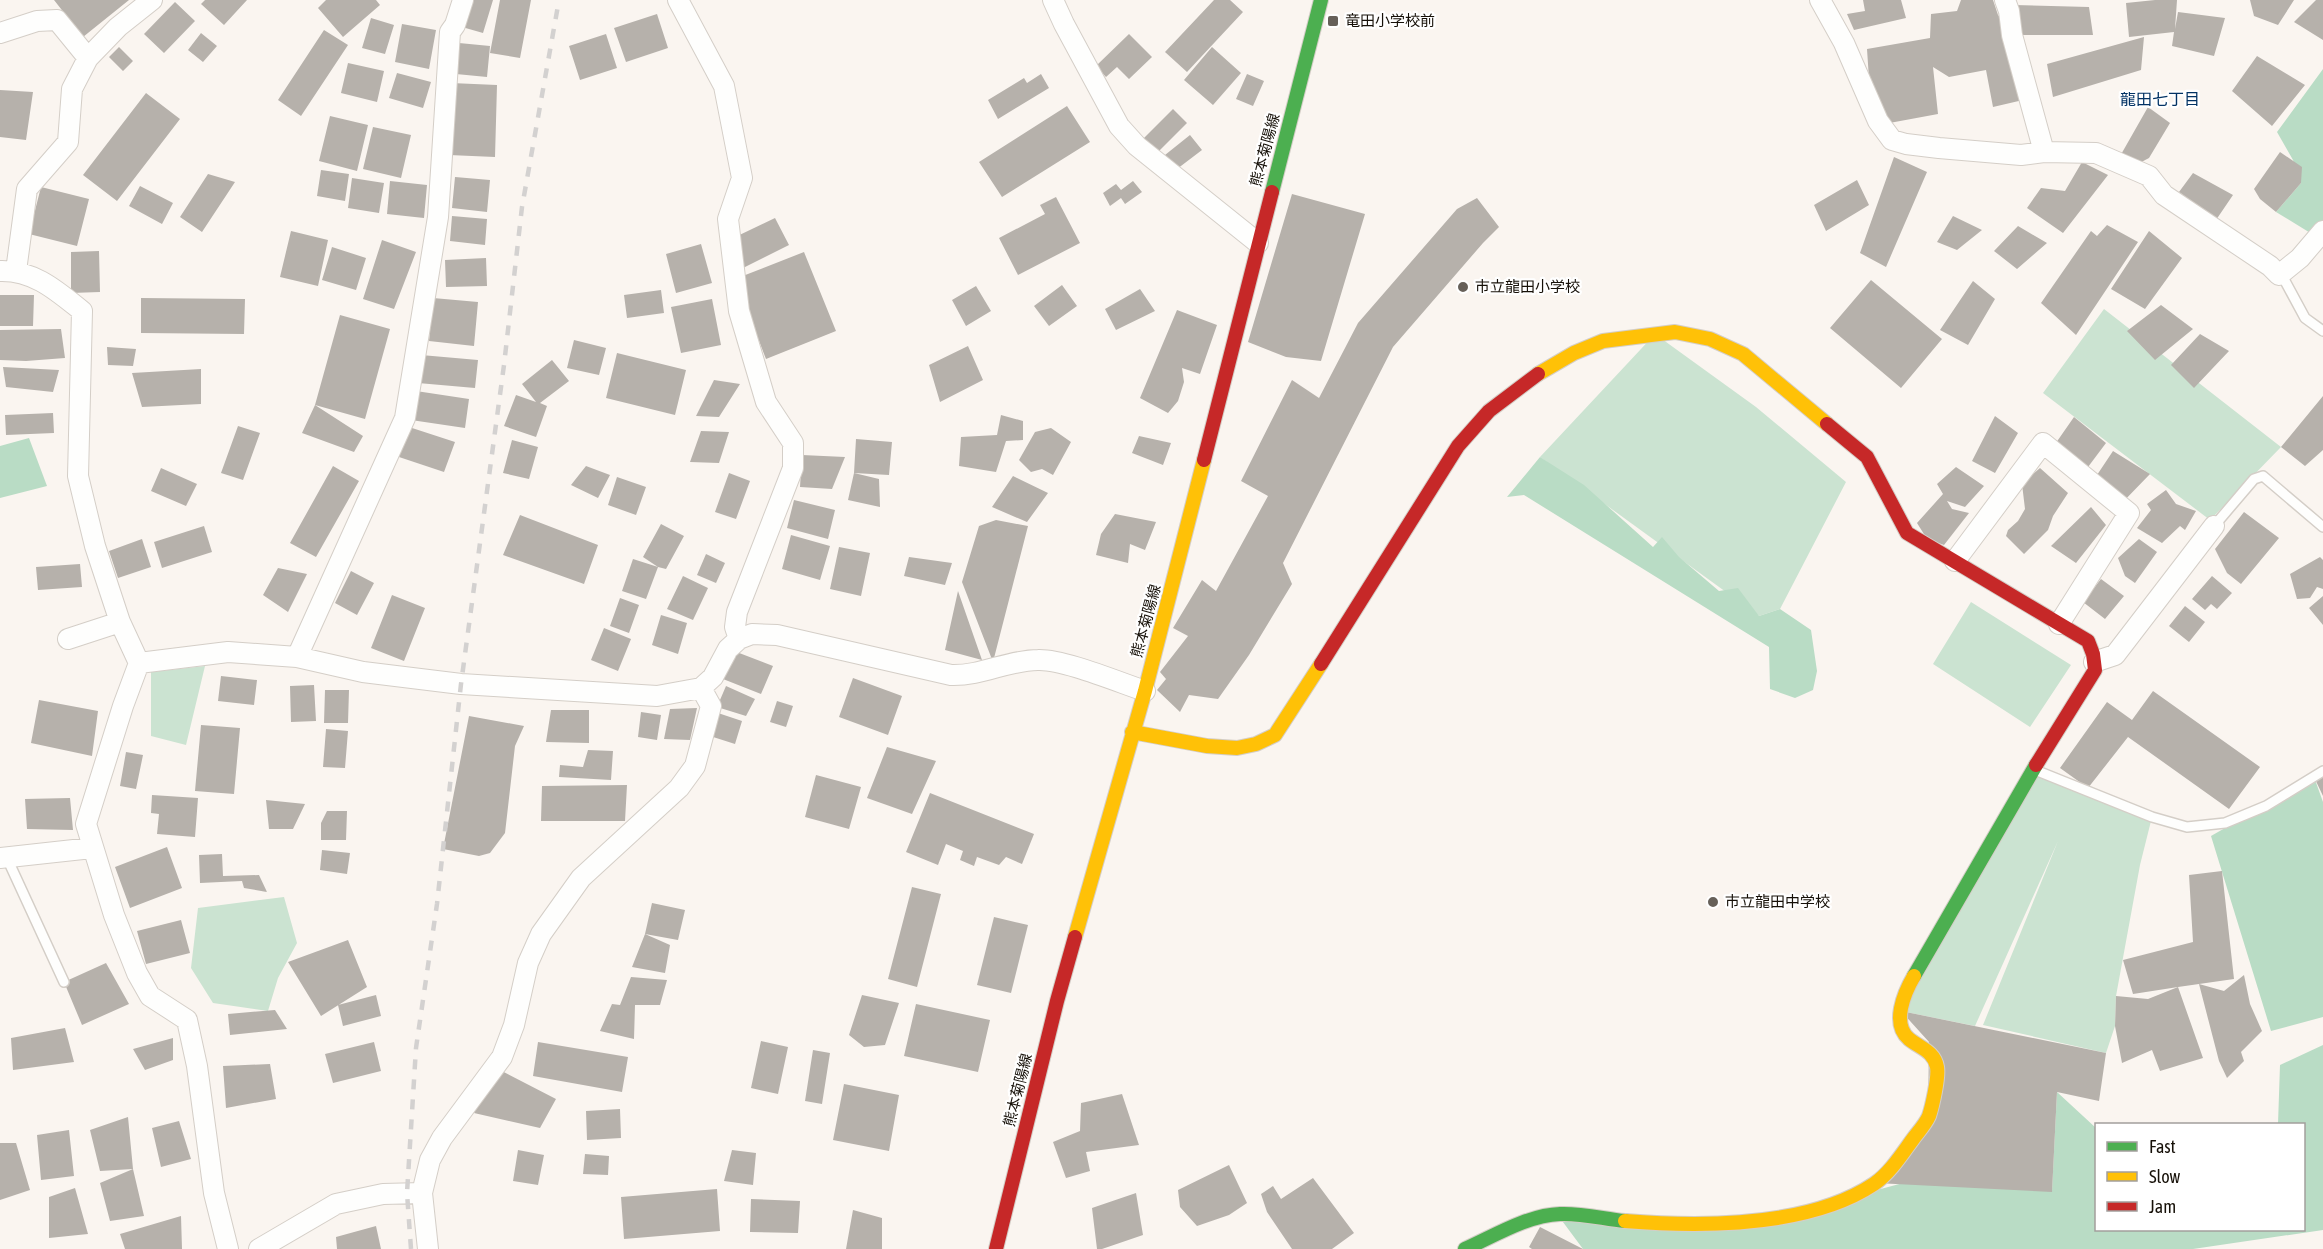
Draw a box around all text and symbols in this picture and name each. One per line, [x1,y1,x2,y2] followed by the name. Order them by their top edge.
[1345,12,1435,29] place label: 竜田小学校前
[1326,14,1340,28] marker: 竜田小学校前
[2120,90,2200,108] district label: 龍田七丁目
[1247,111,1282,188] street label: 熊本菊陽線
[1475,278,1580,295] place label: 市立龍田小学校
[1456,280,1470,294] marker: 市立龍田小学校
[1128,582,1163,659] street label: 熊本菊陽線
[1725,893,1830,910] place label: 市立龍田中学校
[1706,895,1720,909] marker: 市立龍田中学校
[1000,1051,1035,1128] street label: 熊本菊陽線
[2095,1123,2305,1231] legend
[2149,1136,2176,1157] text: Fast
[2149,1166,2180,1187] text: Slow
[2149,1196,2176,1217] text: Jam

